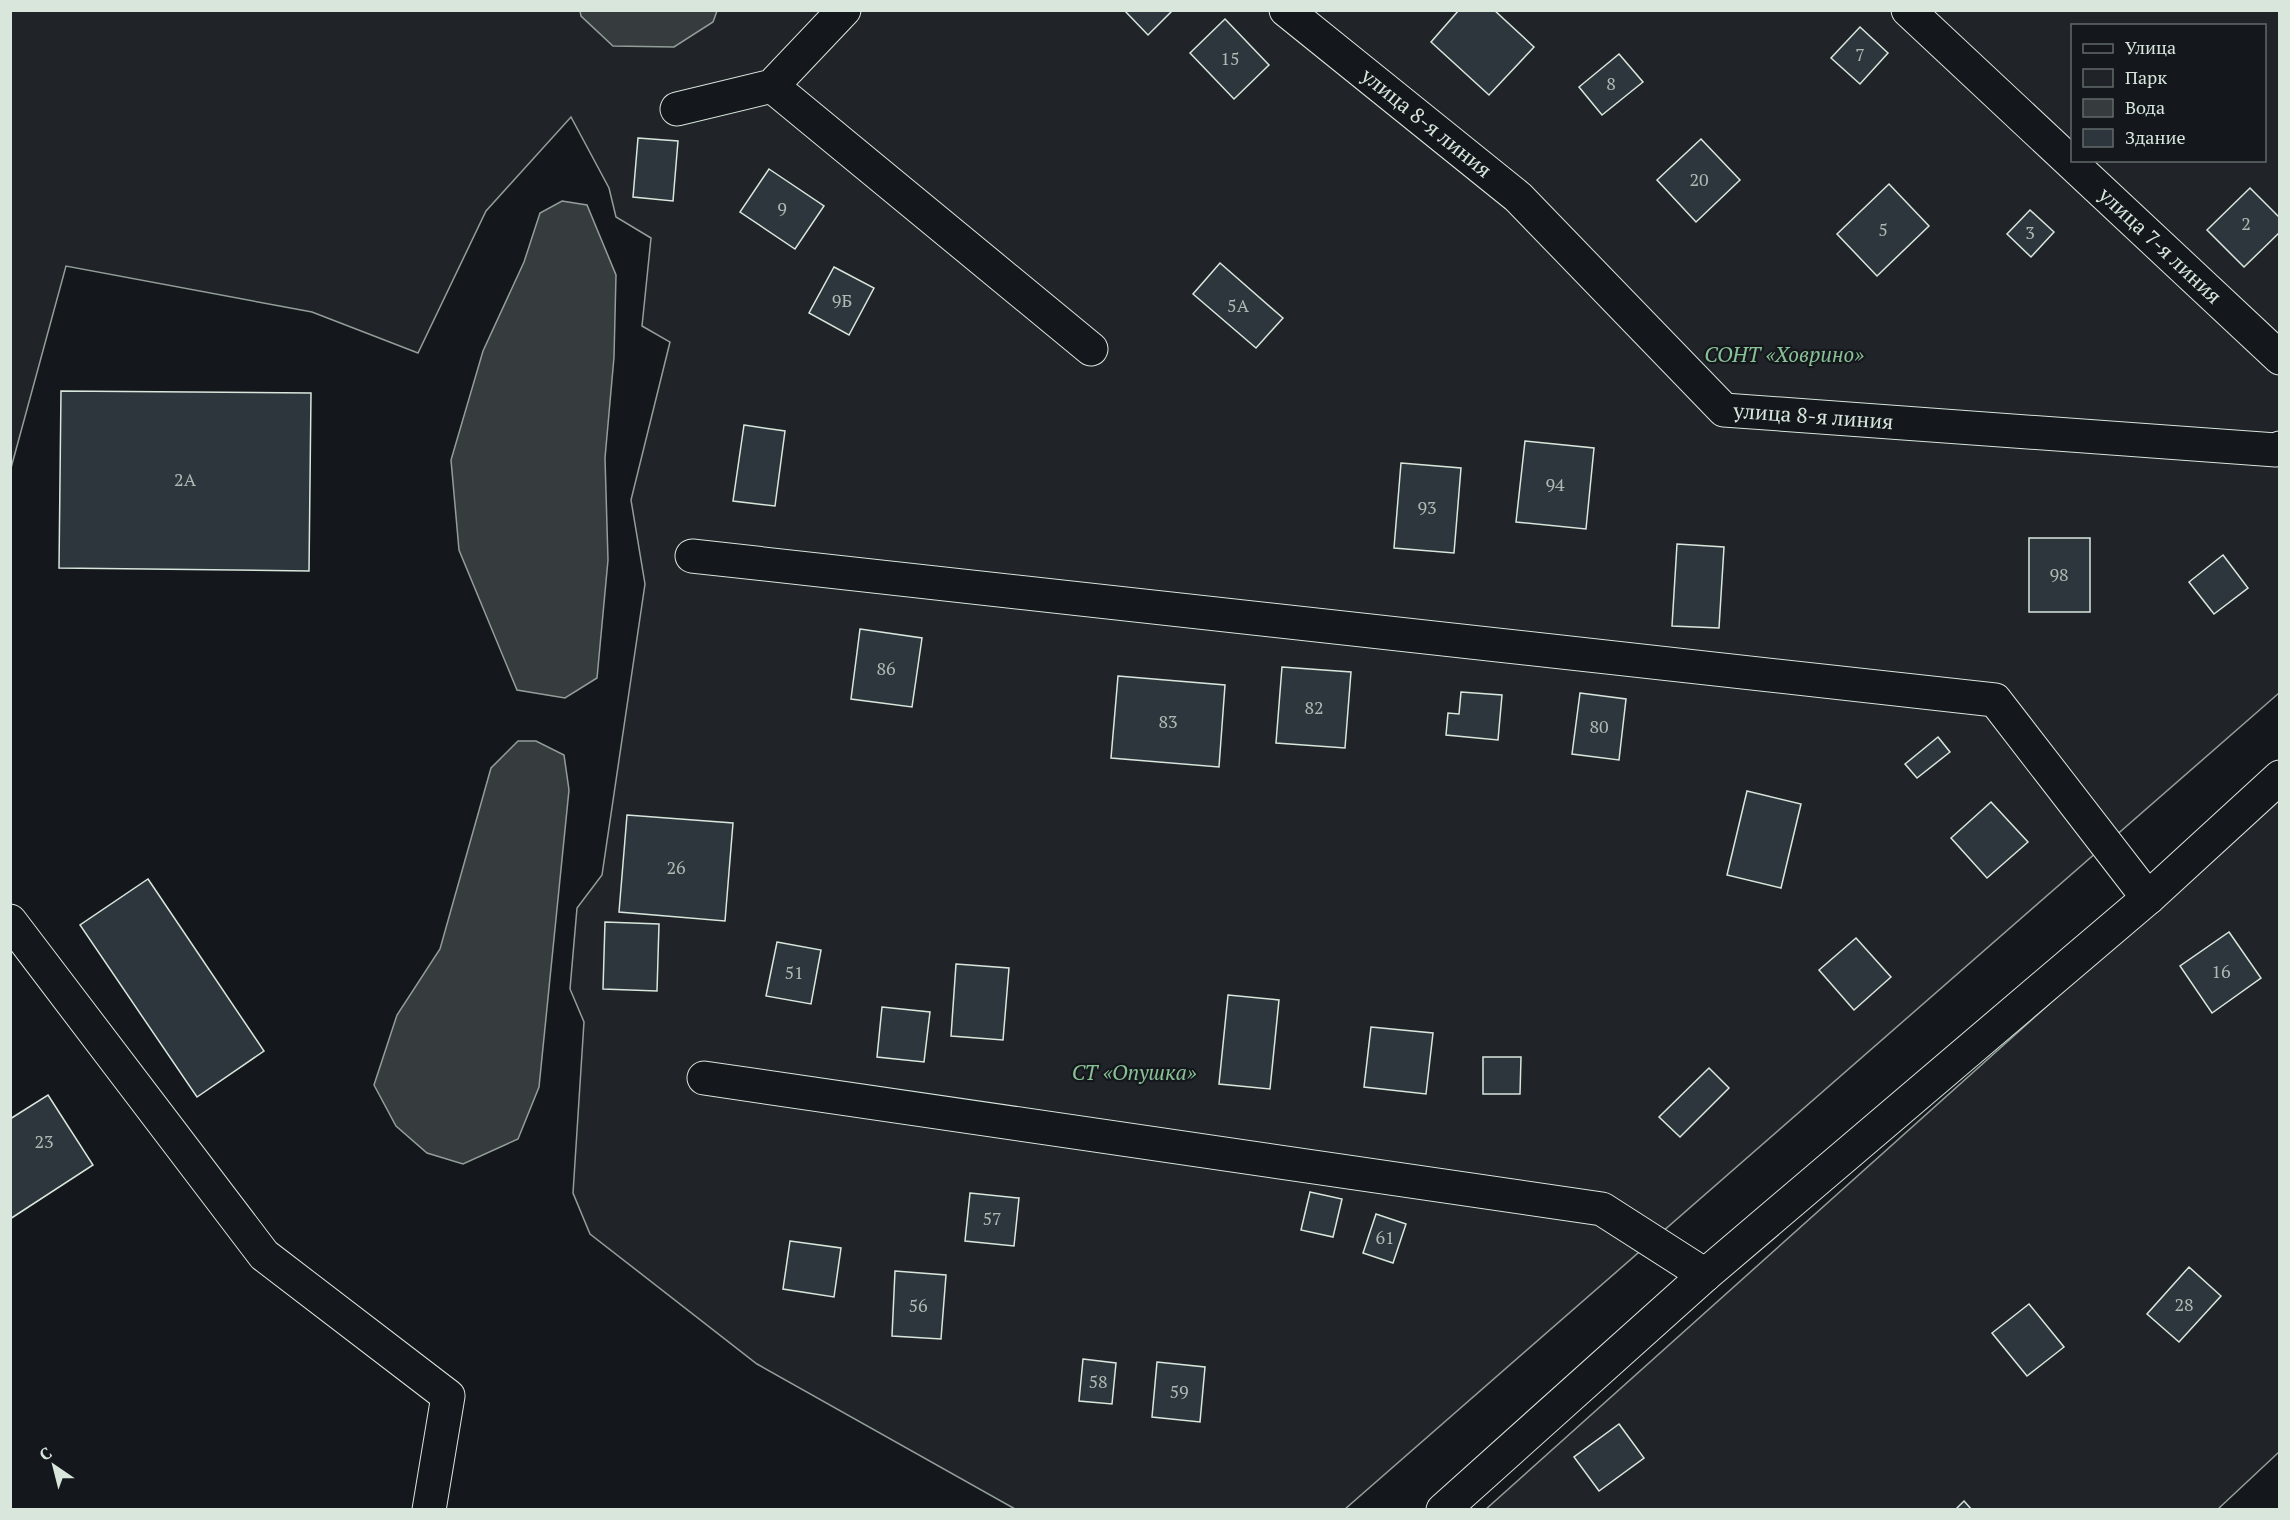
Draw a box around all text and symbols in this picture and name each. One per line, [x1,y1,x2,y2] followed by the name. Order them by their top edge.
[2071,24,2266,162] legend
[2125,35,2176,59] text: Улица
[1855,42,1865,66] house number: 7
[1220,46,1240,70] house number: 15
[1355,60,1498,183] street label: улица 8-я линия
[2125,65,2167,89] text: Парк
[1606,71,1616,95] house number: 8
[2125,95,2165,119] text: Вода
[2125,125,2185,149] text: Здание
[1689,167,1709,191] house number: 20
[2092,180,2228,310] street label: улица 7-я линия
[777,196,787,220] house number: 9
[2241,211,2251,235] house number: 2
[1878,217,1888,241] house number: 5
[2025,220,2035,244] house number: 3
[832,288,852,312] house number: 9Б
[1227,293,1250,317] house number: 5А
[1704,340,1864,368] park label: СОНТ «Ховрино»
[1732,396,1894,435] street label: улица 8-я линия
[174,467,197,491] house number: 2А
[1545,472,1565,496] house number: 94
[1417,495,1437,519] house number: 93
[2049,562,2069,586] house number: 98
[876,656,896,680] house number: 86
[1304,695,1324,719] house number: 82
[1158,709,1178,733] house number: 83
[1589,714,1609,738] house number: 80
[666,855,686,879] house number: 26
[2211,959,2231,983] house number: 16
[784,960,804,984] house number: 51
[1072,1058,1197,1086] park label: СТ «Опушка»
[34,1129,54,1153] house number: 23
[982,1206,1002,1230] house number: 57
[1375,1225,1395,1249] house number: 61
[2174,1292,2194,1316] house number: 28
[908,1293,928,1317] house number: 56
[1088,1369,1108,1393] house number: 58
[1169,1379,1189,1403] house number: 59
[24,1436,84,1496] north arrow
[35,1442,56,1466] text: С

